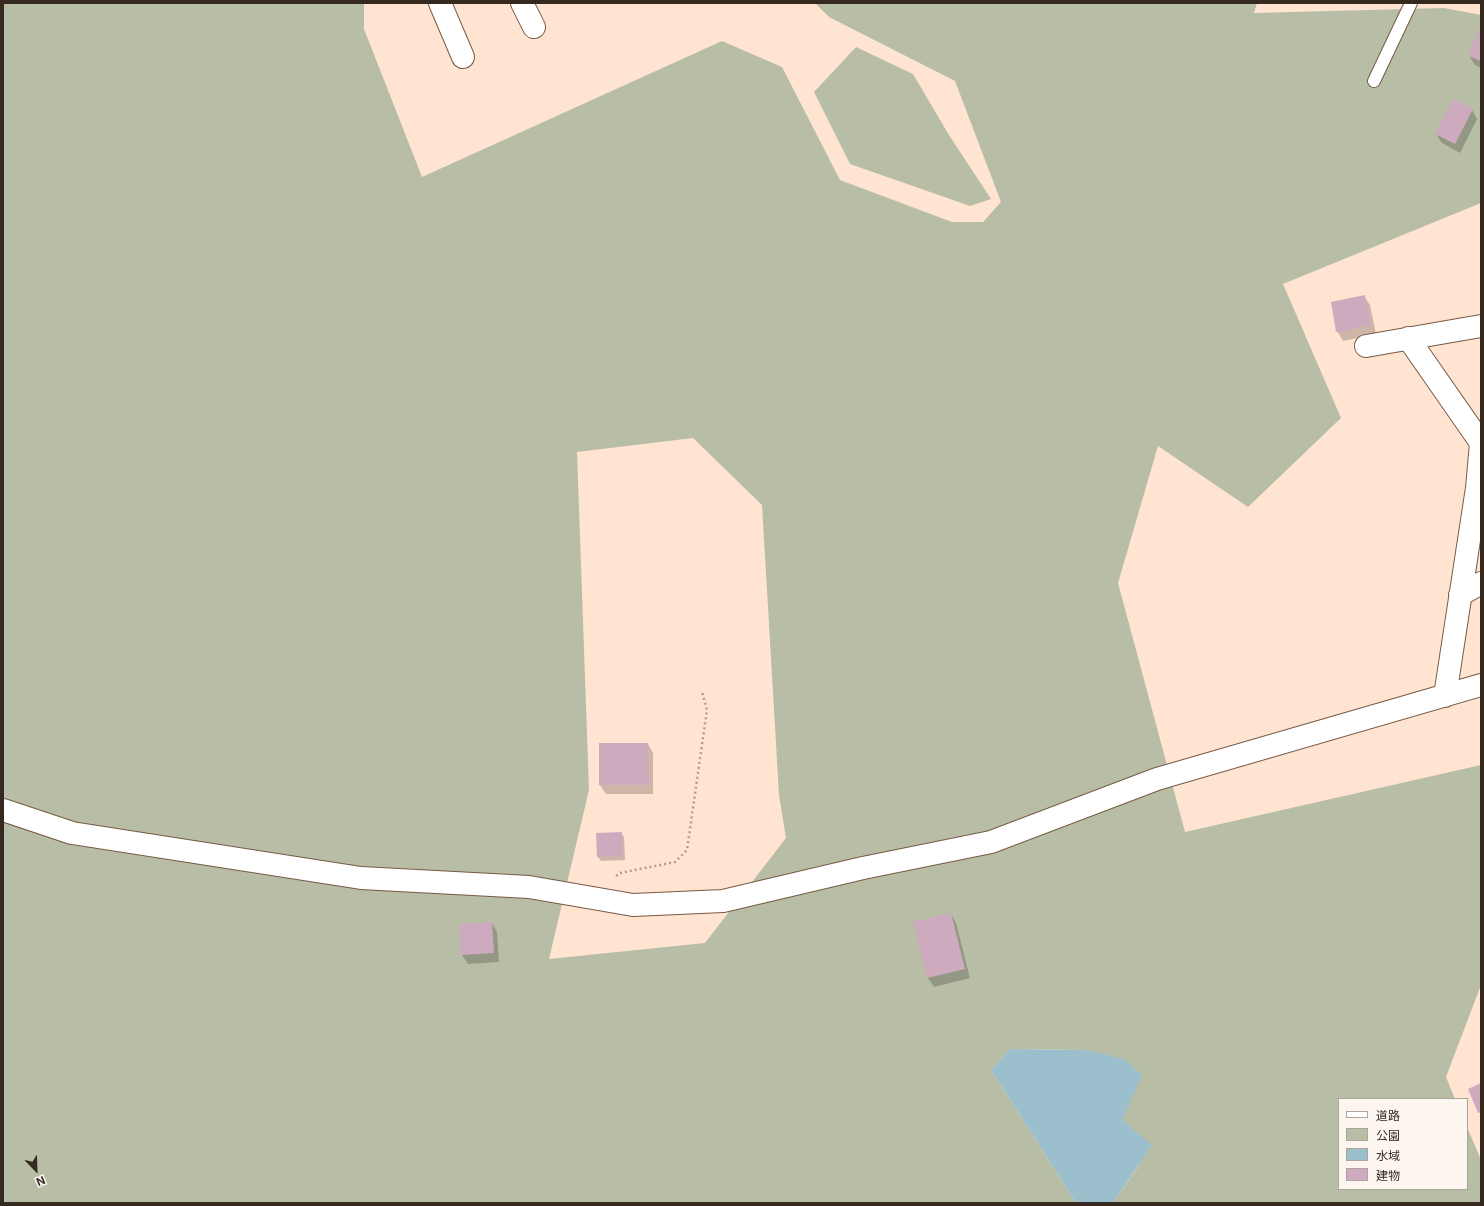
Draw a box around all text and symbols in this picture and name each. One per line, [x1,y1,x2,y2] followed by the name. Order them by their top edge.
[1338,1098,1468,1190] legend
[1376,1108,1400,1123] text: 道路
[1376,1128,1400,1143] text: 公園
[1376,1148,1400,1163] text: 水域
[16,1150,56,1190] north arrow
[1376,1168,1400,1183] text: 建物
[34,1173,47,1189] text: N

